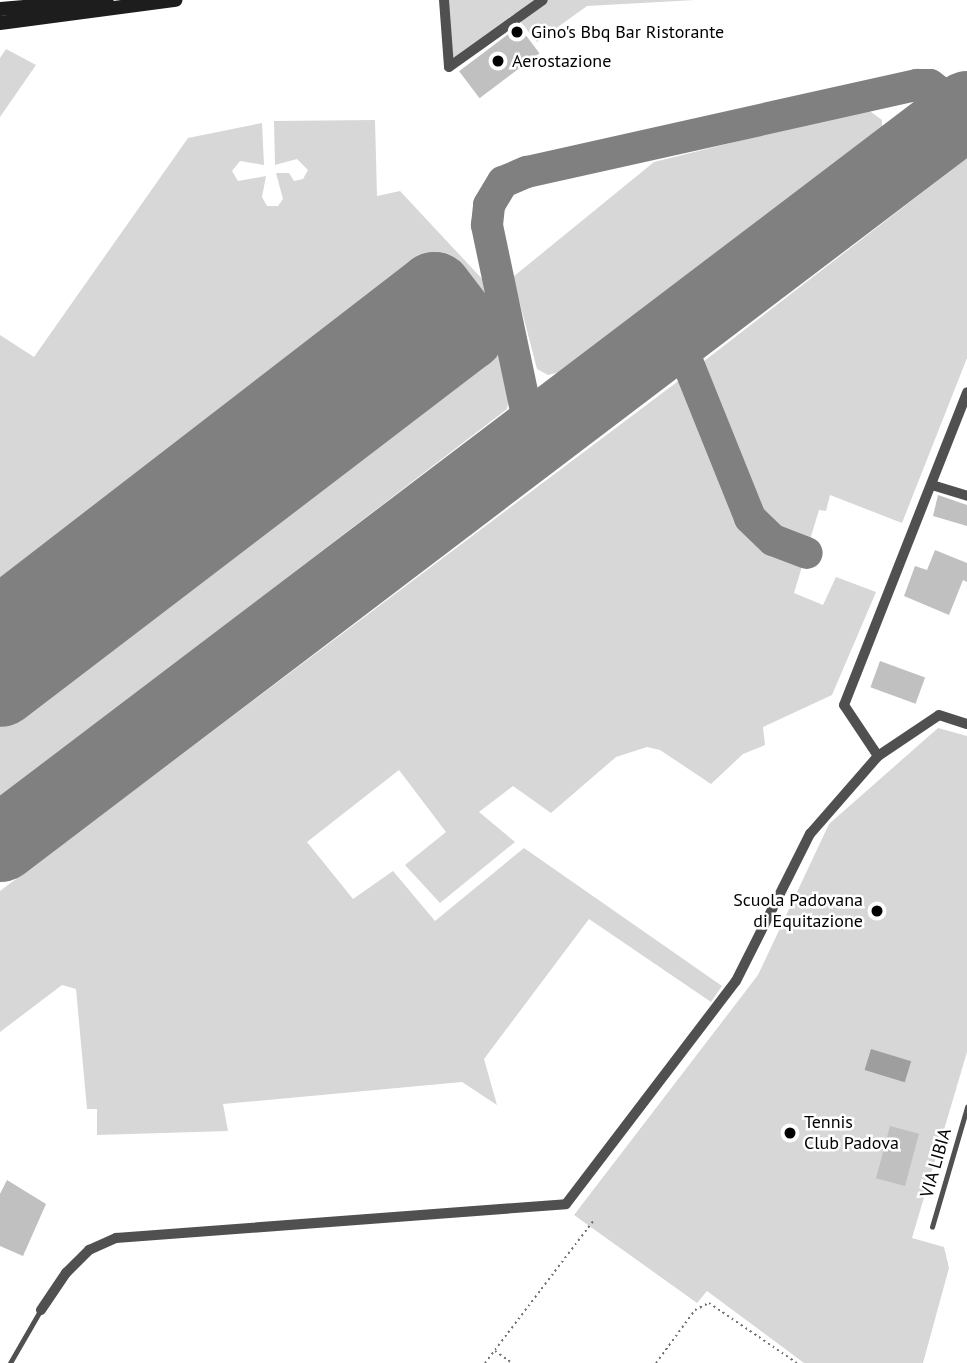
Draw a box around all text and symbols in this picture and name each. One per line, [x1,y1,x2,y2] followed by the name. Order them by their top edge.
[531,21,724,43] place label: Gino's Bbq Bar Ristorante
[509,24,525,40] marker: Gino's Bbq Bar Ristorante
[512,50,611,72] place label: Aerostazione
[490,53,506,69] marker: Aerostazione
[733,890,863,932] place label: Scuola Padovana di Equitazione
[869,903,885,919] marker: Scuola Padovana di Equitazione
[804,1112,899,1154] place label: Tennis Club Padova
[782,1125,798,1141] marker: Tennis Club Padova
[916,1126,956,1200] street label: VIA LIBIA

